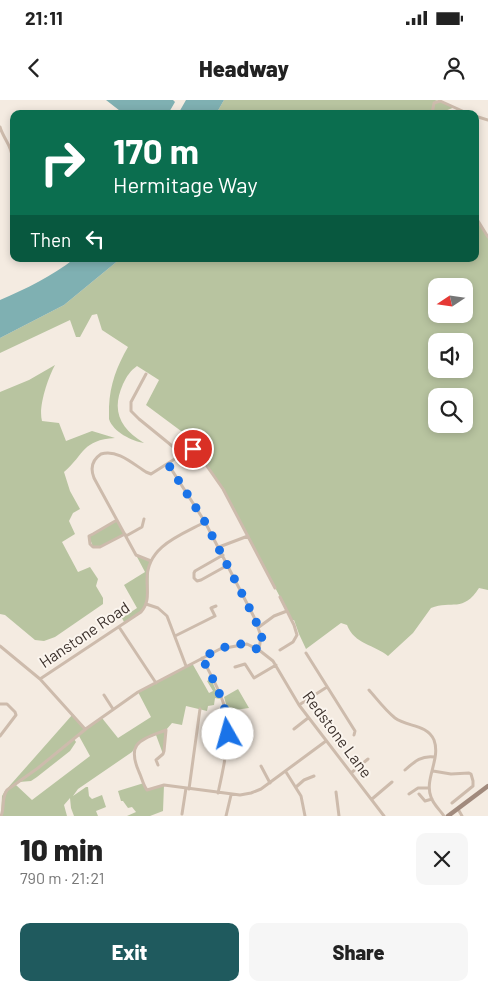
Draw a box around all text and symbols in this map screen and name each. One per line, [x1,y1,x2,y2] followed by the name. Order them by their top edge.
[25,6,63,29] text: 21:11
[20,54,48,82] icon: back
[440,54,468,82] icon: person
[199,55,289,81] text: Headway
[113,129,199,171] text: 170 m
[30,130,95,195] icon: right
[113,171,258,197] text: Hermitage Way
[81,225,109,253] icon: left
[30,228,71,251] text: Then
[428,278,472,322] north arrow
[428,278,473,433] map controls
[428,333,473,378] button: sound
[428,388,473,433] button: search
[172,428,214,470] pin
[179,435,207,463] icon: arrive
[35,597,133,671] street label: Hanstone Road
[299,687,377,781] street label: Redstone Lane
[201,707,253,759] position arrow
[20,831,103,867] text: 10 min
[416,833,468,885] button: close
[20,868,104,887] text: 790 m · 21:21
[20,923,239,981] button: Exit
[249,923,468,981] button: Share

